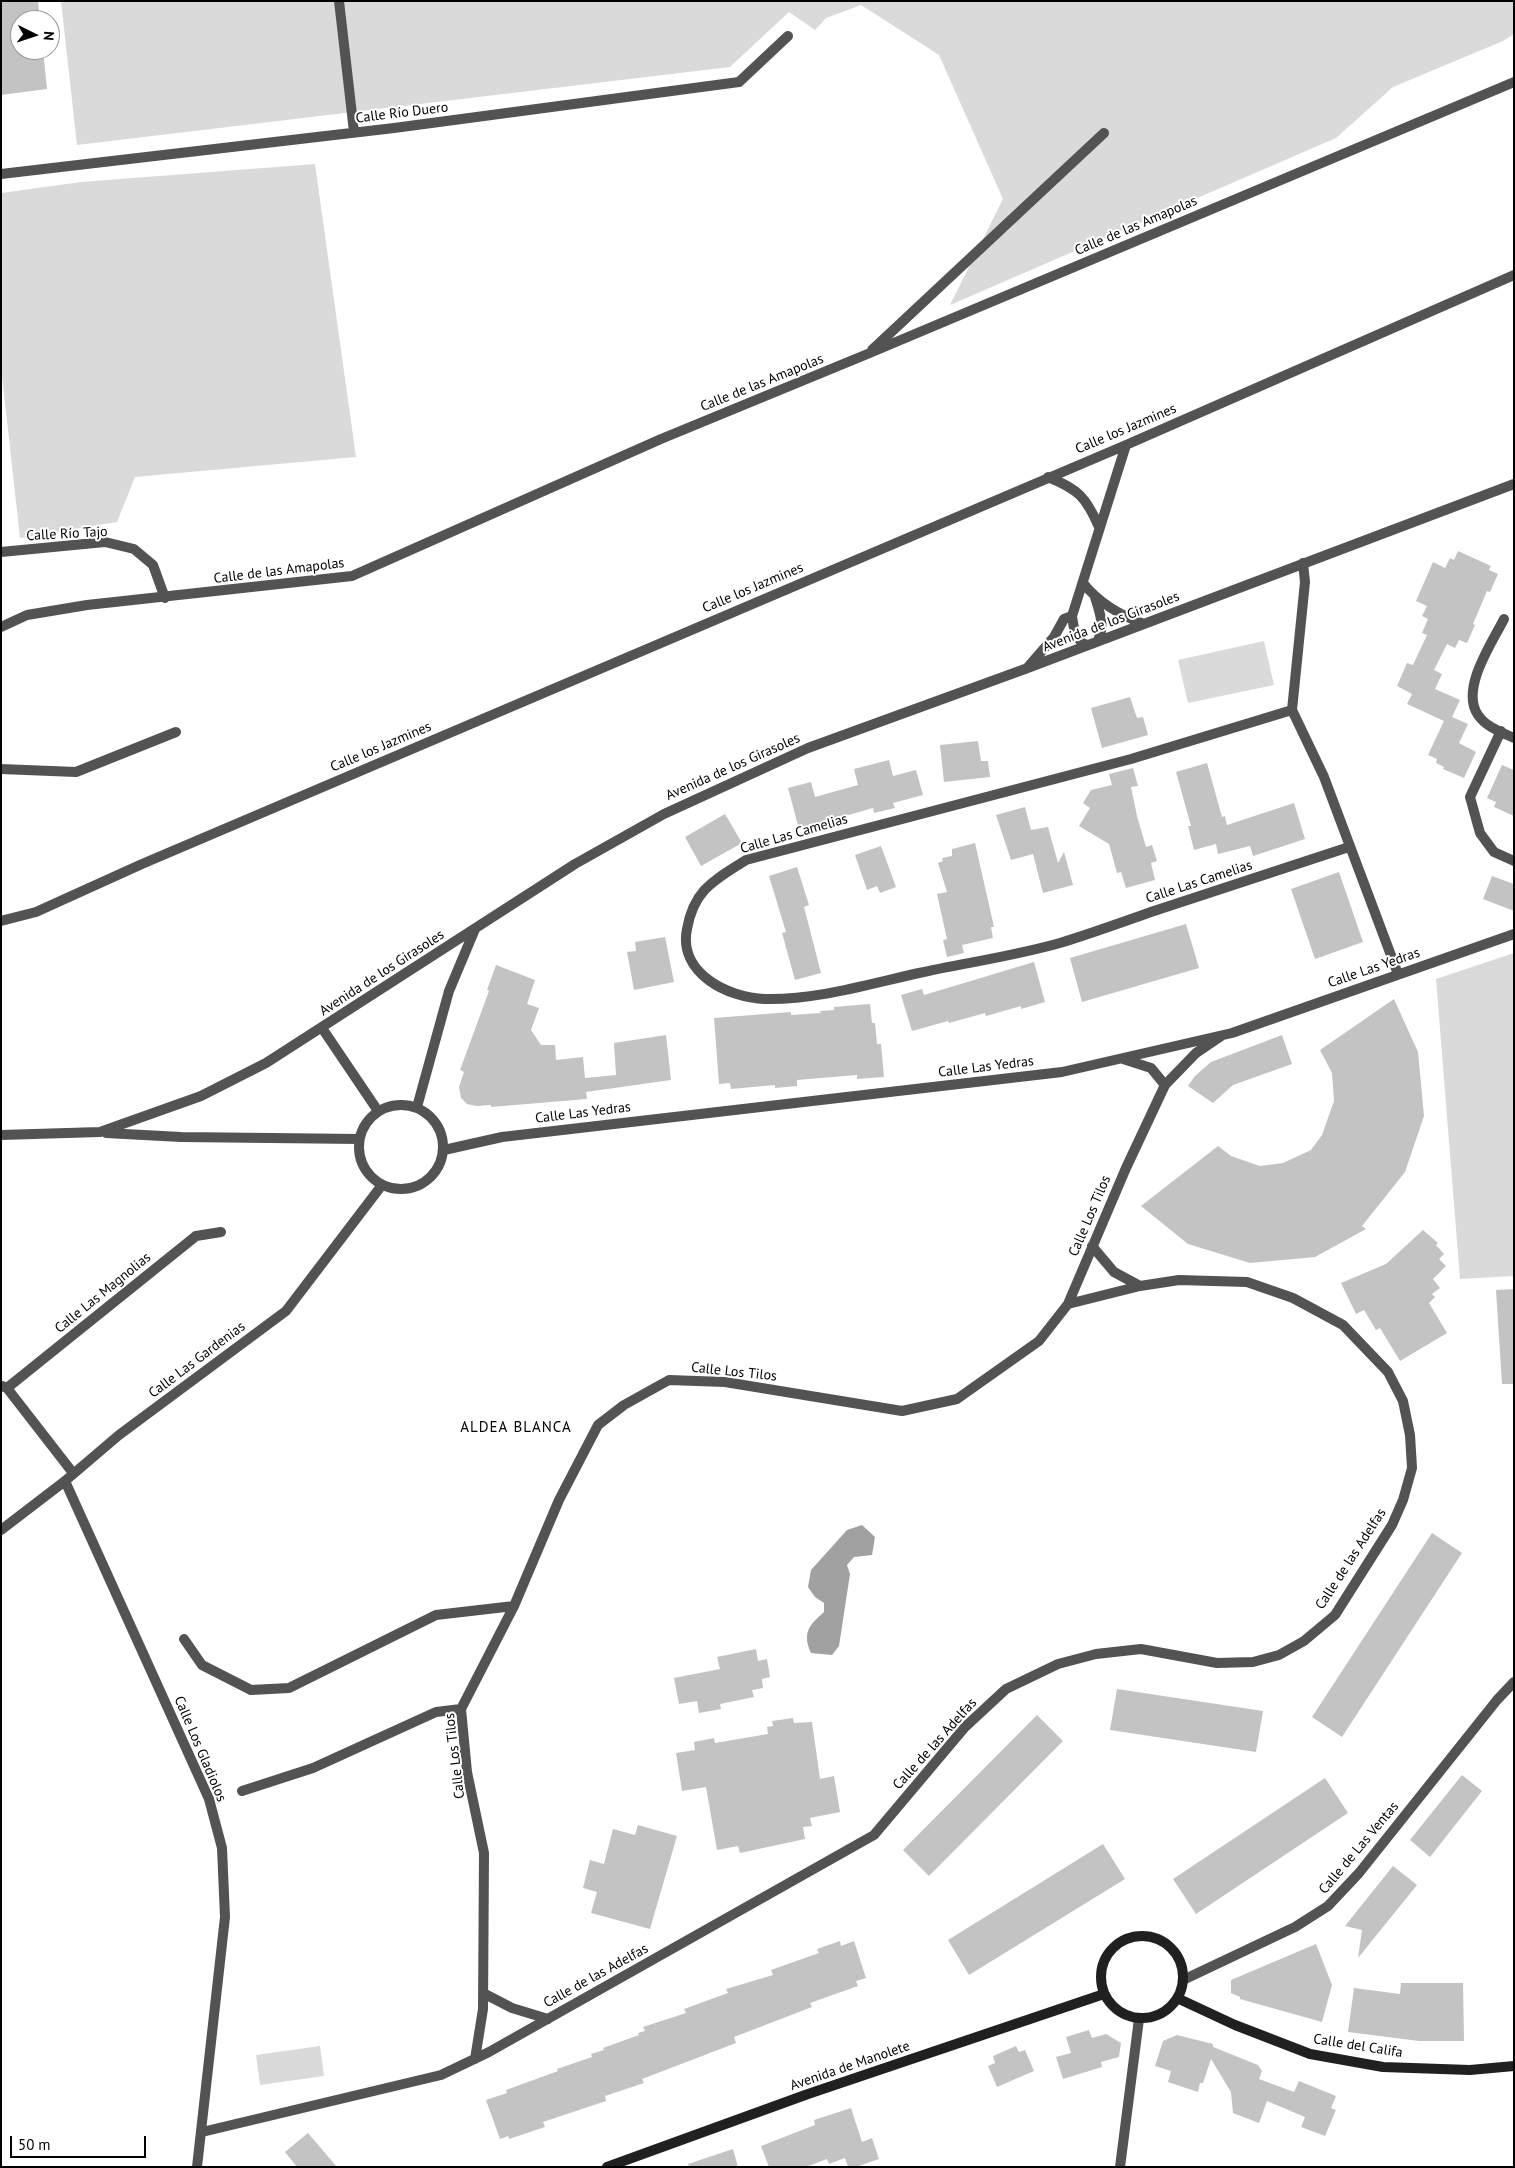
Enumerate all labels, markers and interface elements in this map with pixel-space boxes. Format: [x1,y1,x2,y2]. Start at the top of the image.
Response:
north arrow [10,10,60,60]
text: N [40,31,58,41]
street label: Calle Río Duero [355,99,449,127]
street label: Calle de las Amapolas [1072,193,1200,259]
street label: Calle de las Amapolas [698,351,826,415]
street label: Calle los Jazmines [1073,400,1179,458]
street label: Calle Río Tajo [26,523,108,545]
street label: Calle de las Amapolas [213,555,345,587]
street label: Calle los Jazmines [700,559,806,617]
street label: Avenida de los Girasoles [1040,588,1182,656]
street label: Calle los Jazmines [328,718,434,776]
street label: Avenida de los Girasoles [663,730,803,804]
street label: Calle Las Camelias [738,811,850,857]
street label: Calle Las Camelias [1144,857,1254,907]
street label: Avenida de los Girasoles [317,926,447,1020]
street label: Calle Las Yedras [1326,944,1422,992]
street label: Calle Las Yedras [937,1053,1035,1081]
street label: Calle Las Yedras [534,1099,632,1127]
street label: Calle Los Tilos [1065,1173,1115,1259]
street label: Calle Las Magnolias [52,1249,154,1337]
street label: Calle Las Gardenias [145,1318,249,1402]
street label: Calle Los Tilos [690,1359,778,1385]
district label: ALDEA BLANCA [459,1419,573,1437]
street label: Calle de las Adelfas [1312,1505,1390,1613]
street label: Calle Los Gladiolos [170,1694,230,1804]
street label: Calle de las Adelfas [890,1695,980,1793]
street label: Calle Los Tilos [441,1712,469,1800]
street label: Calle de Las Ventas [1316,1799,1402,1897]
street label: Calle de las Adelfas [541,1940,651,2012]
street label: Calle del Califa [1312,2031,1404,2061]
street label: Avenida de Manolete [788,2038,912,2094]
scale bar [12,2126,149,2158]
text: 50 m [18,2135,51,2154]

